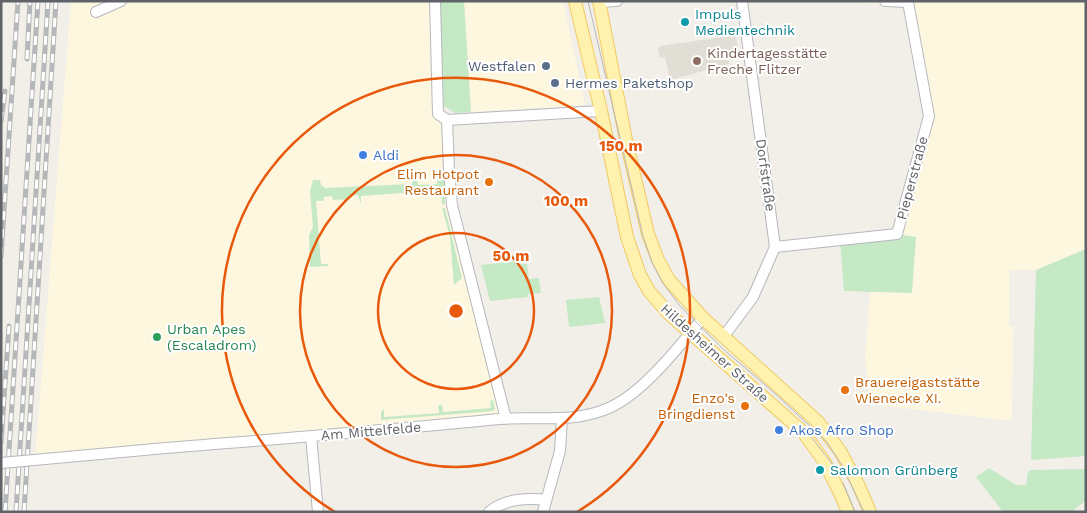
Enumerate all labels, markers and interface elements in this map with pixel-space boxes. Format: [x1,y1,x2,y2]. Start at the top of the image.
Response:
place label: Impuls Medientechnik [695,6,795,38]
marker: Impuls Medientechnik [679,16,691,28]
place label: Kindertagesstätte Freche Flitzer [707,45,827,77]
marker: Kindertagesstätte Freche Flitzer [691,55,703,67]
place label: Westfalen [468,58,536,74]
marker: Westfalen [540,60,552,72]
place label: Hermes Paketshop [565,75,694,91]
marker: Hermes Paketshop [549,77,561,89]
street label: Pieperstraße [893,134,931,222]
text: 150 m [599,137,643,155]
street label: Dorfstraße [753,138,779,212]
place label: Aldi [373,147,399,163]
marker: Aldi [357,149,369,161]
place label: Elim Hotpot Restaurant [397,166,479,198]
marker: Elim Hotpot Restaurant [483,176,495,188]
text: 100 m [544,192,588,210]
text: 50 m [493,247,529,265]
street label: Hildesheimer Straße [658,300,772,406]
centre of rings [447,302,465,320]
place label: Urban Apes (Escaladrom) [167,321,256,353]
marker: Urban Apes (Escaladrom) [151,331,163,343]
place label: Brauereigaststätte Wienecke XI. [855,374,980,406]
marker: Brauereigaststätte Wienecke XI. [839,384,851,396]
place label: Enzo's Bringdienst [658,390,735,422]
marker: Enzo's Bringdienst [739,400,751,412]
street label: Am Mittelfelde [320,419,422,443]
place label: Akos Afro Shop [789,422,894,438]
marker: Akos Afro Shop [773,424,785,436]
place label: Salomon Grünberg [830,462,958,478]
marker: Salomon Grünberg [814,464,826,476]

